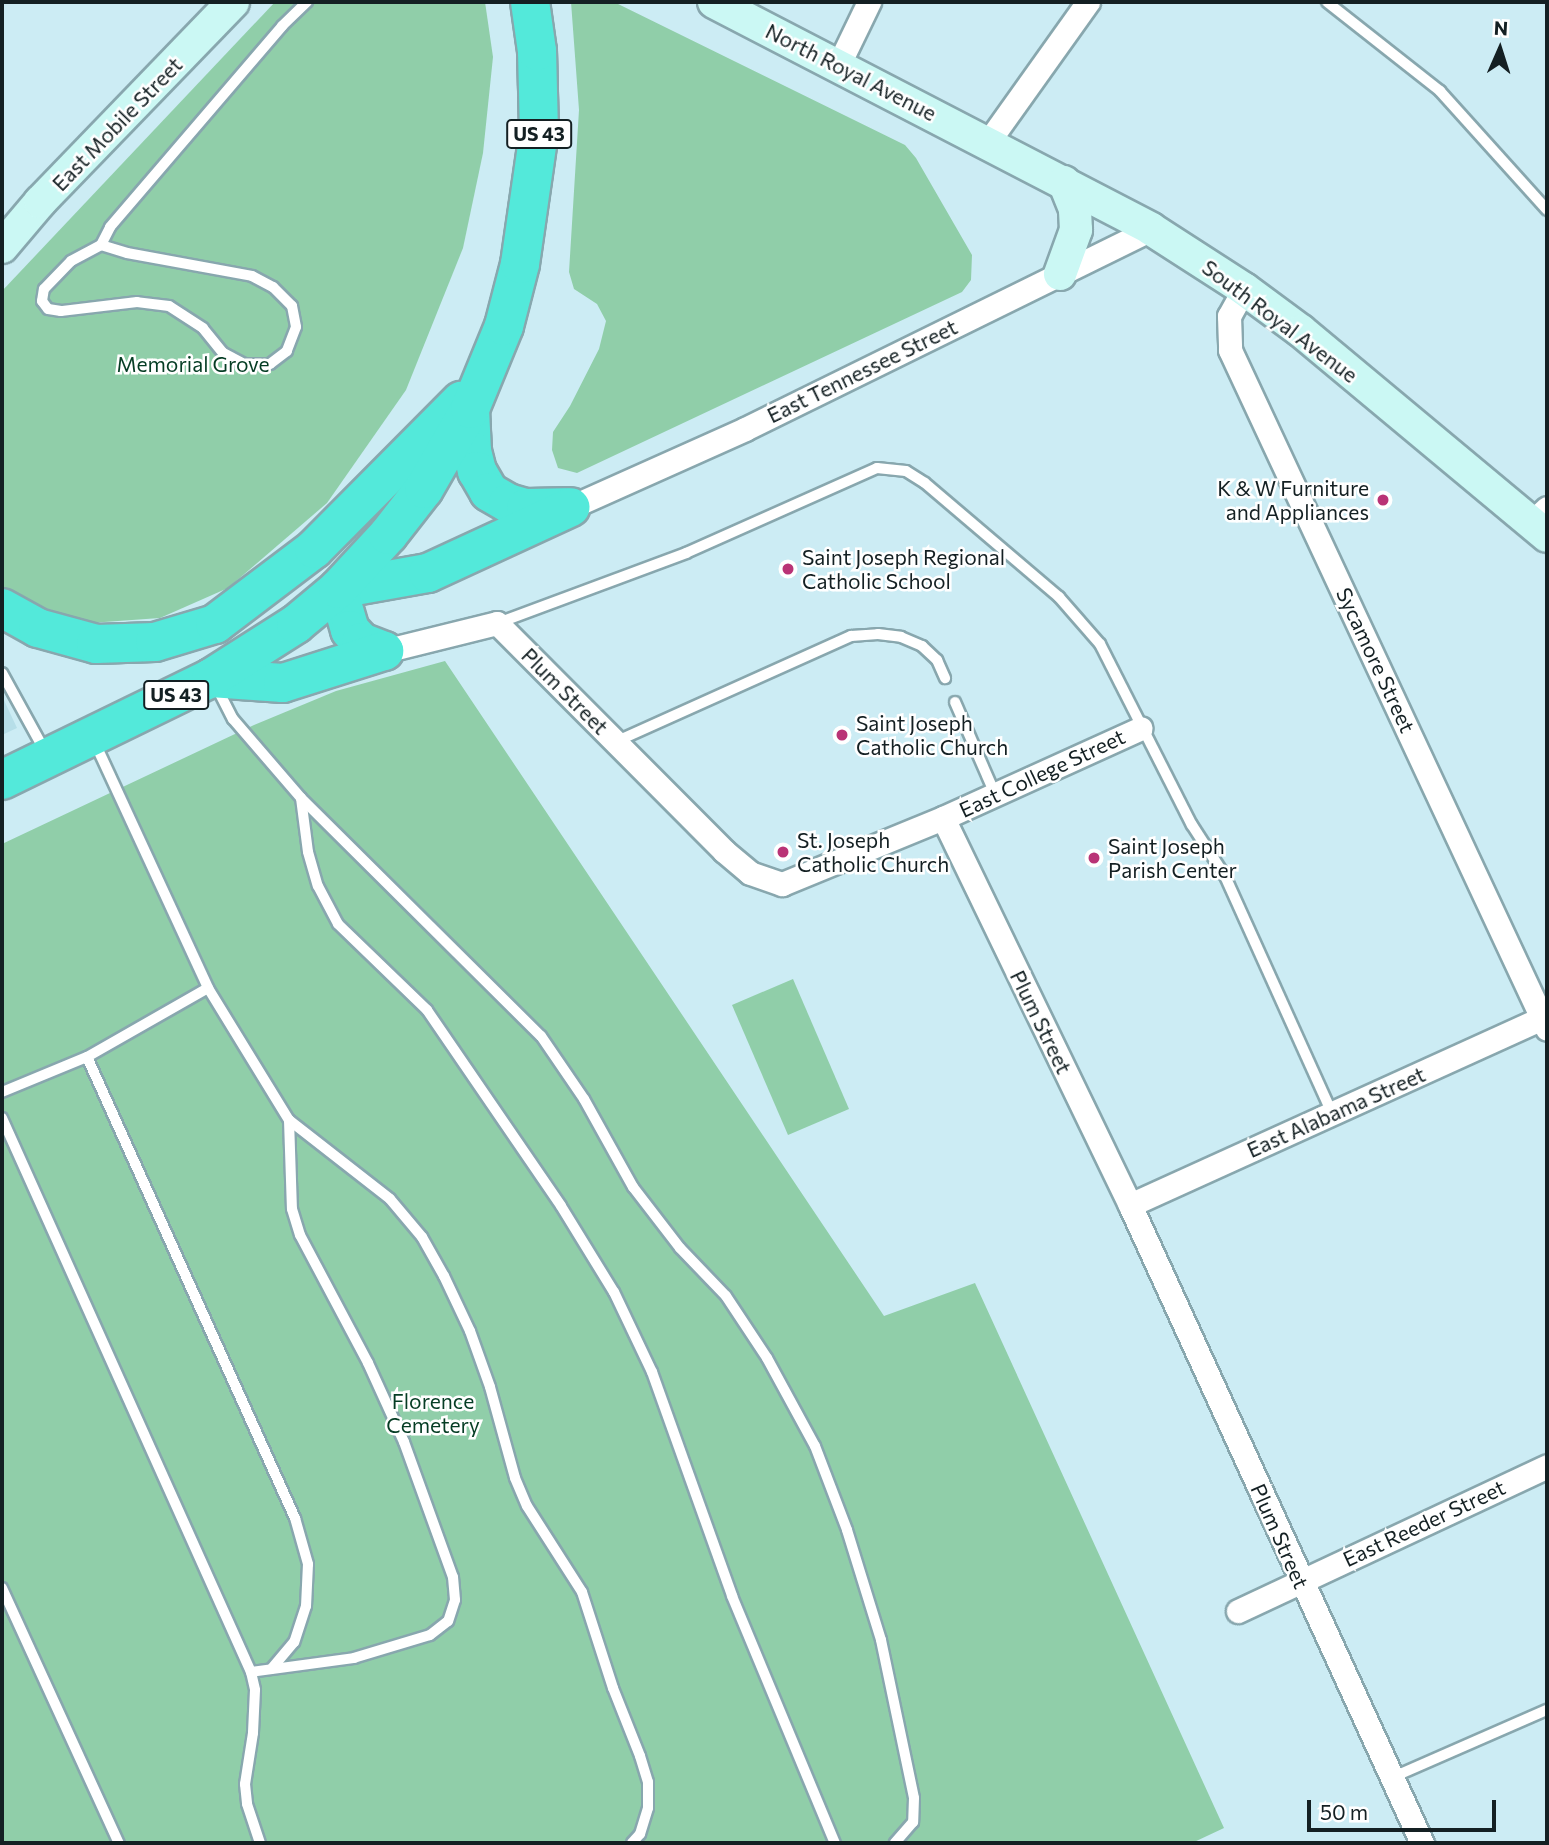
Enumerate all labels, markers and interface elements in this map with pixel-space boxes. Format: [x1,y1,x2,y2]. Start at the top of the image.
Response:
north arrow [1465,14,1535,84]
text: N [1493,16,1509,39]
street label: North Royal Avenue [762,18,940,126]
street label: East Mobile Street [47,52,187,196]
road number: US 43 [506,118,572,150]
street label: South Royal Avenue [1197,254,1363,388]
street label: East Tennessee Street [763,314,961,428]
park label: Memorial Grove [116,351,270,377]
place label: K & W Furniture and Appliances [1217,475,1369,525]
marker: K & W Furniture and Appliances [1375,492,1391,508]
place label: Saint Joseph Regional Catholic School [802,544,1005,594]
marker: Saint Joseph Regional Catholic School [780,561,796,577]
street label: Sycamore Street [1331,584,1421,736]
street label: Plum Street [517,643,613,739]
road number: US 43 [143,680,209,710]
place label: Saint Joseph Catholic Church [856,710,1008,760]
street label: East College Street [955,724,1129,822]
marker: Saint Joseph Catholic Church [834,727,850,743]
place label: St. Joseph Catholic Church [797,827,949,877]
place label: Saint Joseph Parish Center [1108,833,1237,883]
marker: St. Joseph Catholic Church [775,844,791,860]
marker: Saint Joseph Parish Center [1086,850,1102,866]
street label: Plum Street [1005,966,1077,1078]
street label: East Alabama Street [1243,1061,1429,1163]
park label: Florence Cemetery [386,1388,480,1438]
street label: East Reeder Street [1339,1474,1509,1572]
street label: Plum Street [1246,1480,1314,1592]
scale bar [1311,1786,1500,1830]
text: 50 m [1320,1799,1368,1824]

